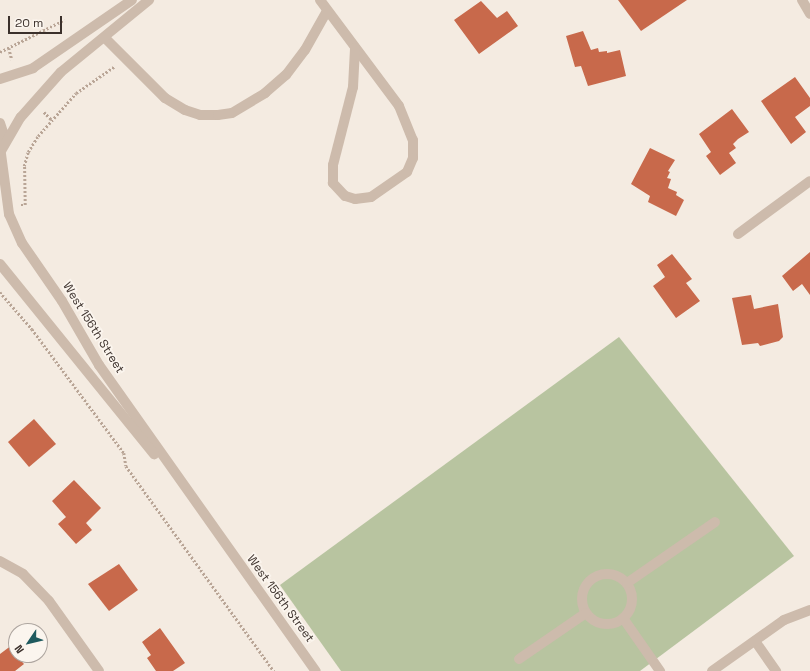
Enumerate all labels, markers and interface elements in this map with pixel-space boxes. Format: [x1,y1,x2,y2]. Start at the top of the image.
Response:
scale bar [10,8,64,34]
text: 20 m [15,15,43,31]
street label: West 156th Street [59,280,127,376]
street label: West 156th Street [243,553,317,645]
north arrow [8,623,48,663]
text: N [11,642,27,656]

